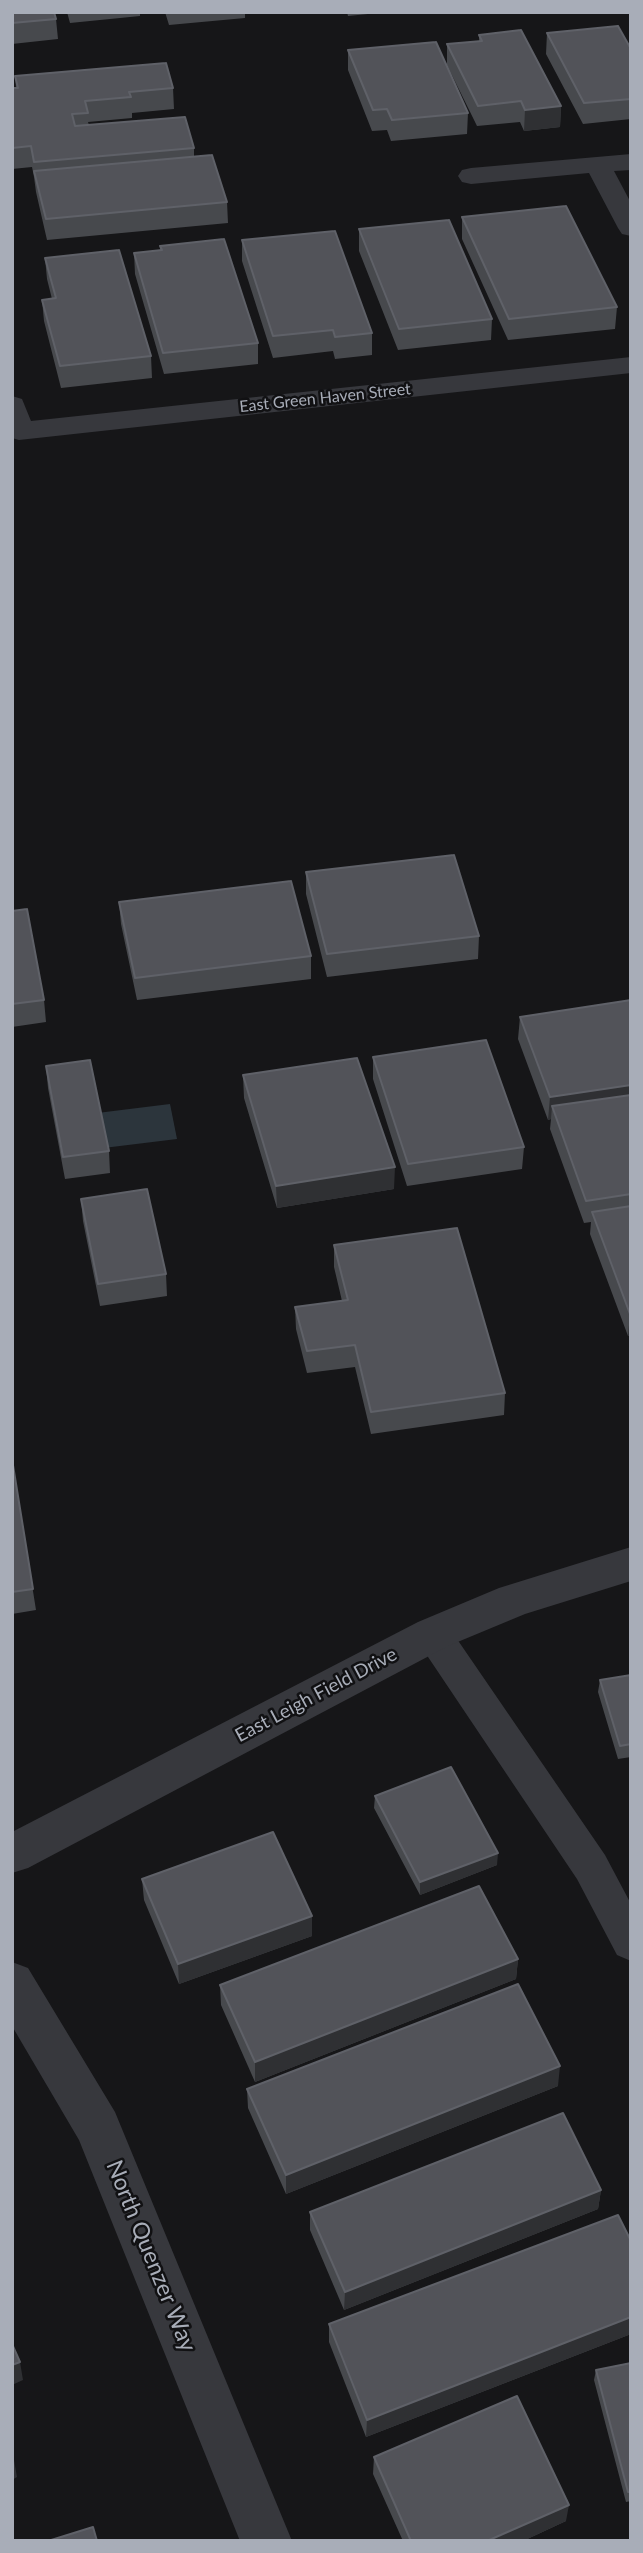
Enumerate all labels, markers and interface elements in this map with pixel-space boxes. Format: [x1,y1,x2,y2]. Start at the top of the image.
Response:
street label: East Green Haven Street [238,379,412,417]
street label: East Leigh Field Drive [231,1643,401,1747]
street label: North Quenzer Way [100,2156,202,2356]

